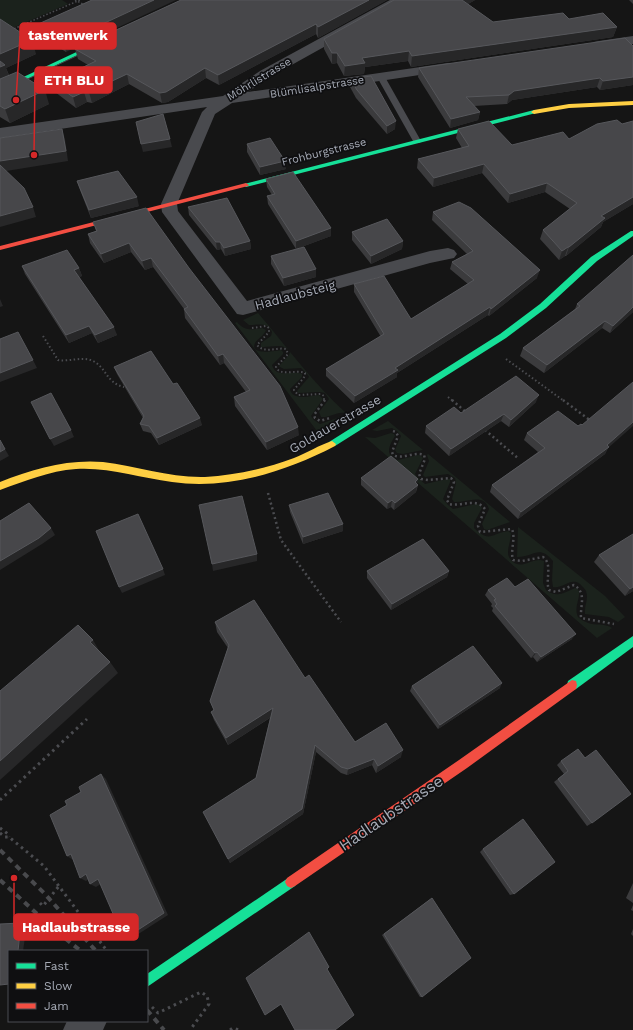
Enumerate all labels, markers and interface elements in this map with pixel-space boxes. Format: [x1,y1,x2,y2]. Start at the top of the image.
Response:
callout: tastenwerk [20,23,116,49]
text: tastenwerk [28,27,108,43]
street label: Möhrlistrasse [225,55,293,103]
callout: ETH BLU [35,67,112,93]
text: ETH BLU [44,72,104,88]
street label: Blümlisalpstrasse [269,73,365,101]
street label: Frohburgstrasse [280,135,368,169]
street label: Hadlaubsteig [253,277,337,313]
street label: Goldauerstrasse [287,392,383,456]
street label: Hadlaubstrasse [335,771,447,855]
callout: Hadlaubstrasse [14,914,138,940]
text: Hadlaubstrasse [22,919,130,935]
legend [8,950,148,1022]
text: Fast [44,959,69,973]
text: Slow [44,979,72,993]
text: Jam [44,999,69,1013]

